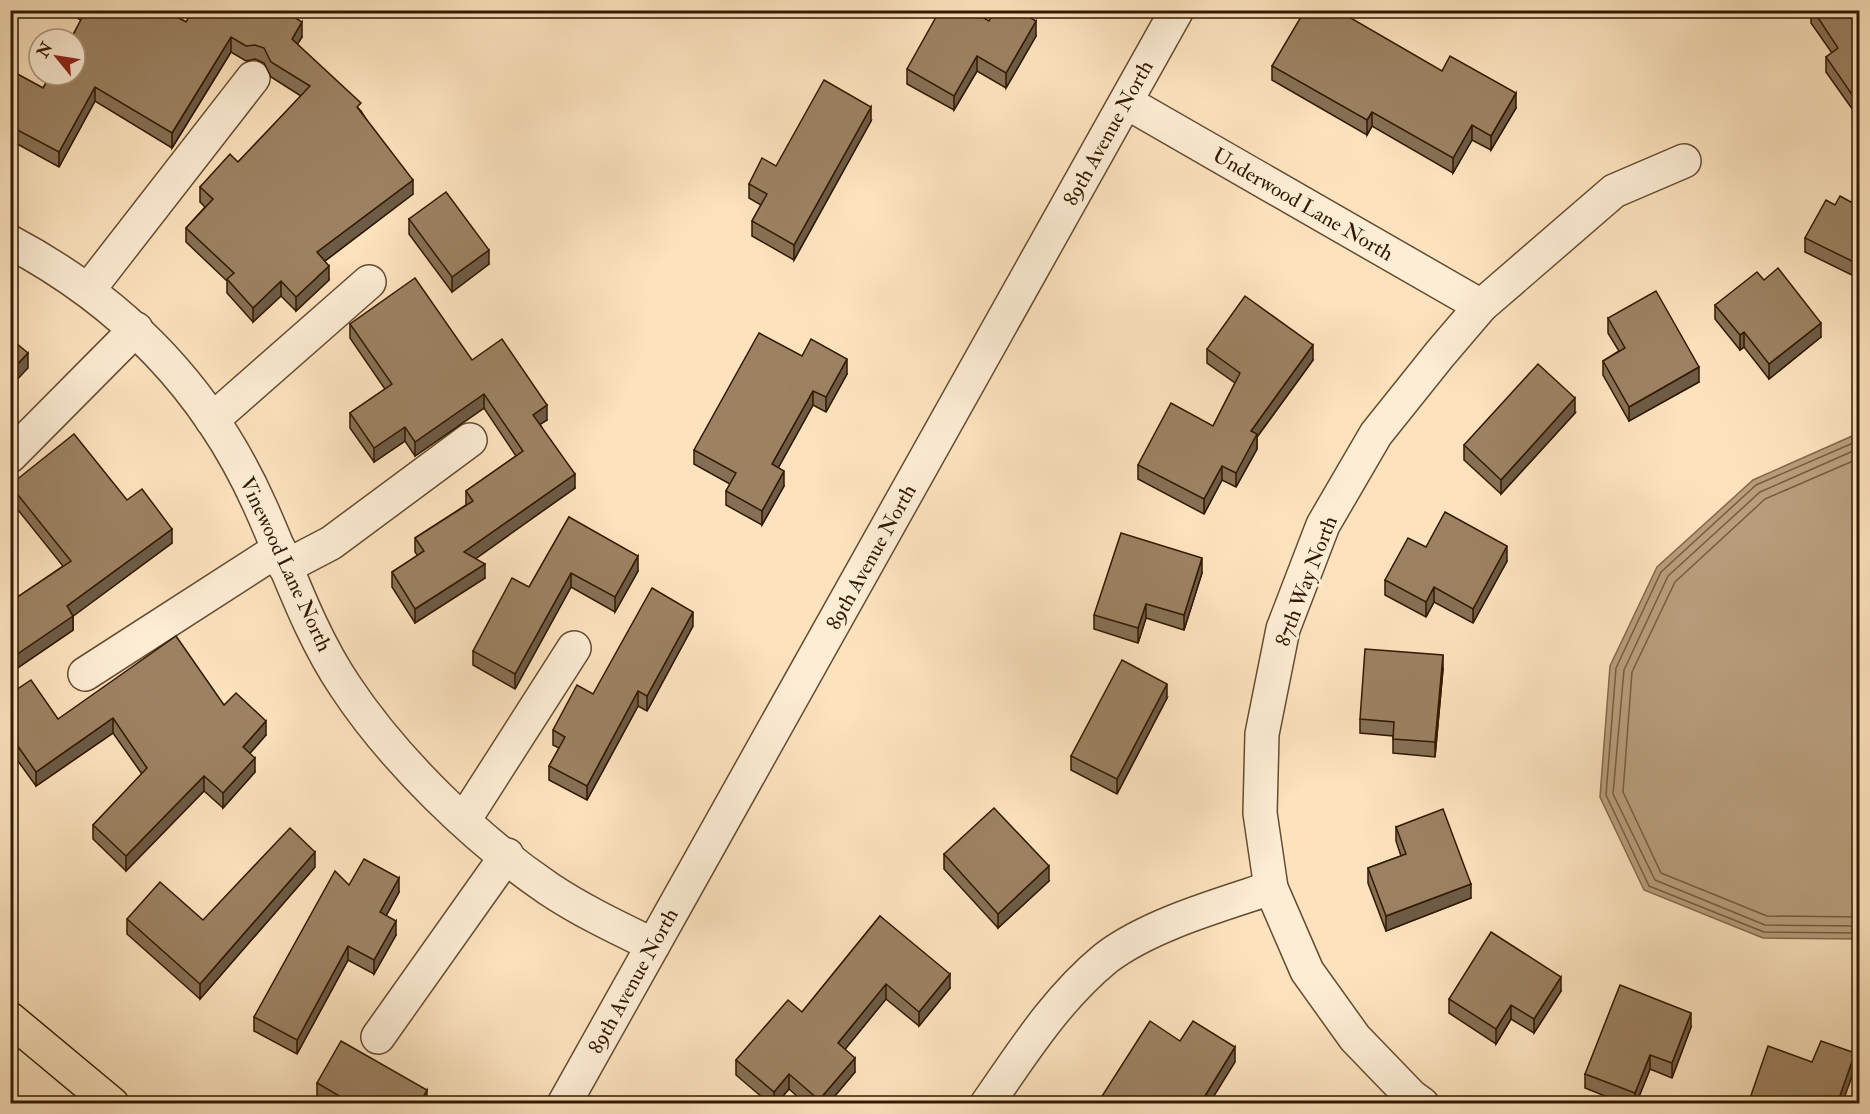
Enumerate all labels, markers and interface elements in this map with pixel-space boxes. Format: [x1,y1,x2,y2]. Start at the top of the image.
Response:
north arrow [27,27,87,87]
text: N [32,38,57,62]
street label: 89th Avenue North [1057,56,1160,211]
street label: Underwood Lane North [1207,142,1398,267]
street label: Vinewood Lane North [233,473,338,656]
street label: 89th Avenue North [820,480,923,635]
street label: 87th Way North [1269,512,1344,650]
street label: 89th Avenue North [582,904,685,1059]

